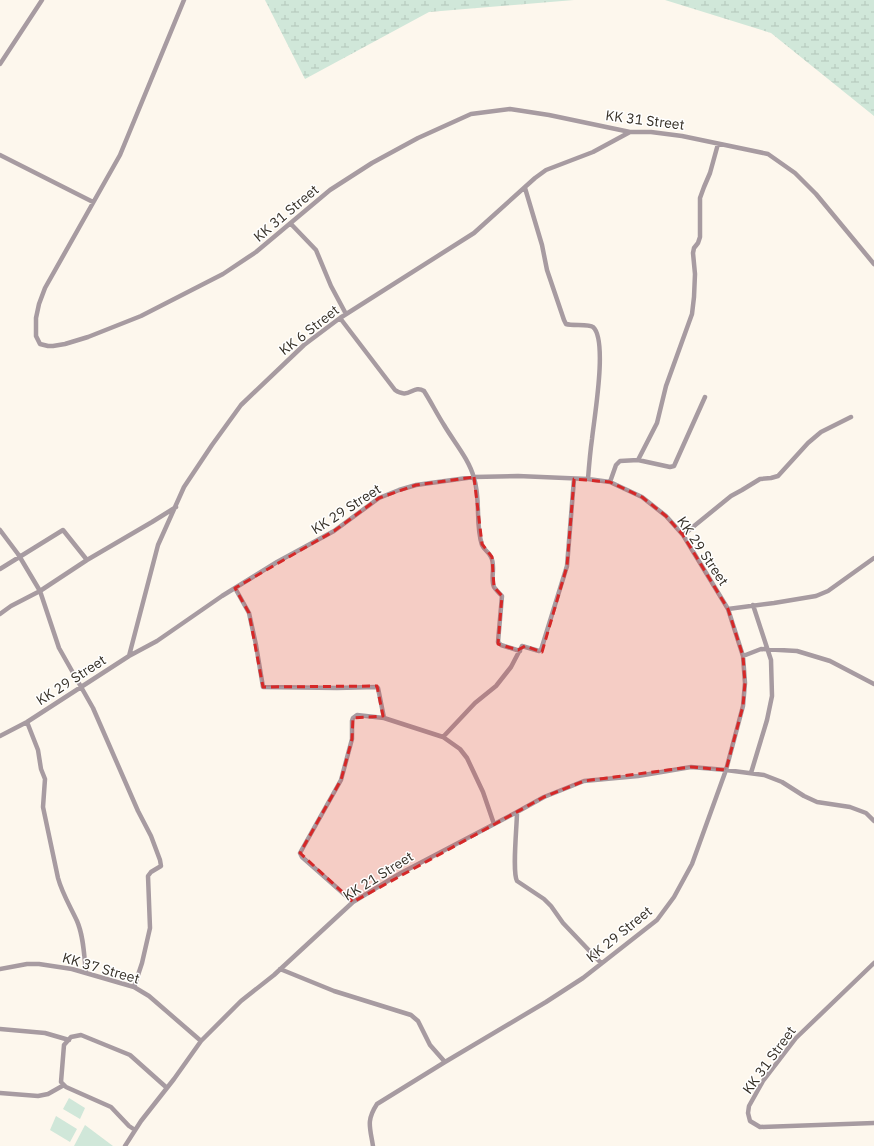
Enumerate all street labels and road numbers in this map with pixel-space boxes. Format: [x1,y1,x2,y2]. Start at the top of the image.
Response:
street label: KK 31 Street [604,106,686,134]
street label: KK 31 Street [250,180,322,245]
street label: KK 6 Street [275,301,343,359]
street label: KK 29 Street [308,480,384,538]
street label: KK 29 Street [673,513,733,589]
street label: KK 29 Street [33,651,109,709]
street label: KK 21 Street [339,847,417,905]
street label: KK 29 Street [582,902,656,966]
street label: KK 37 Street [60,948,142,988]
street label: KK 31 Street [738,1022,800,1097]

